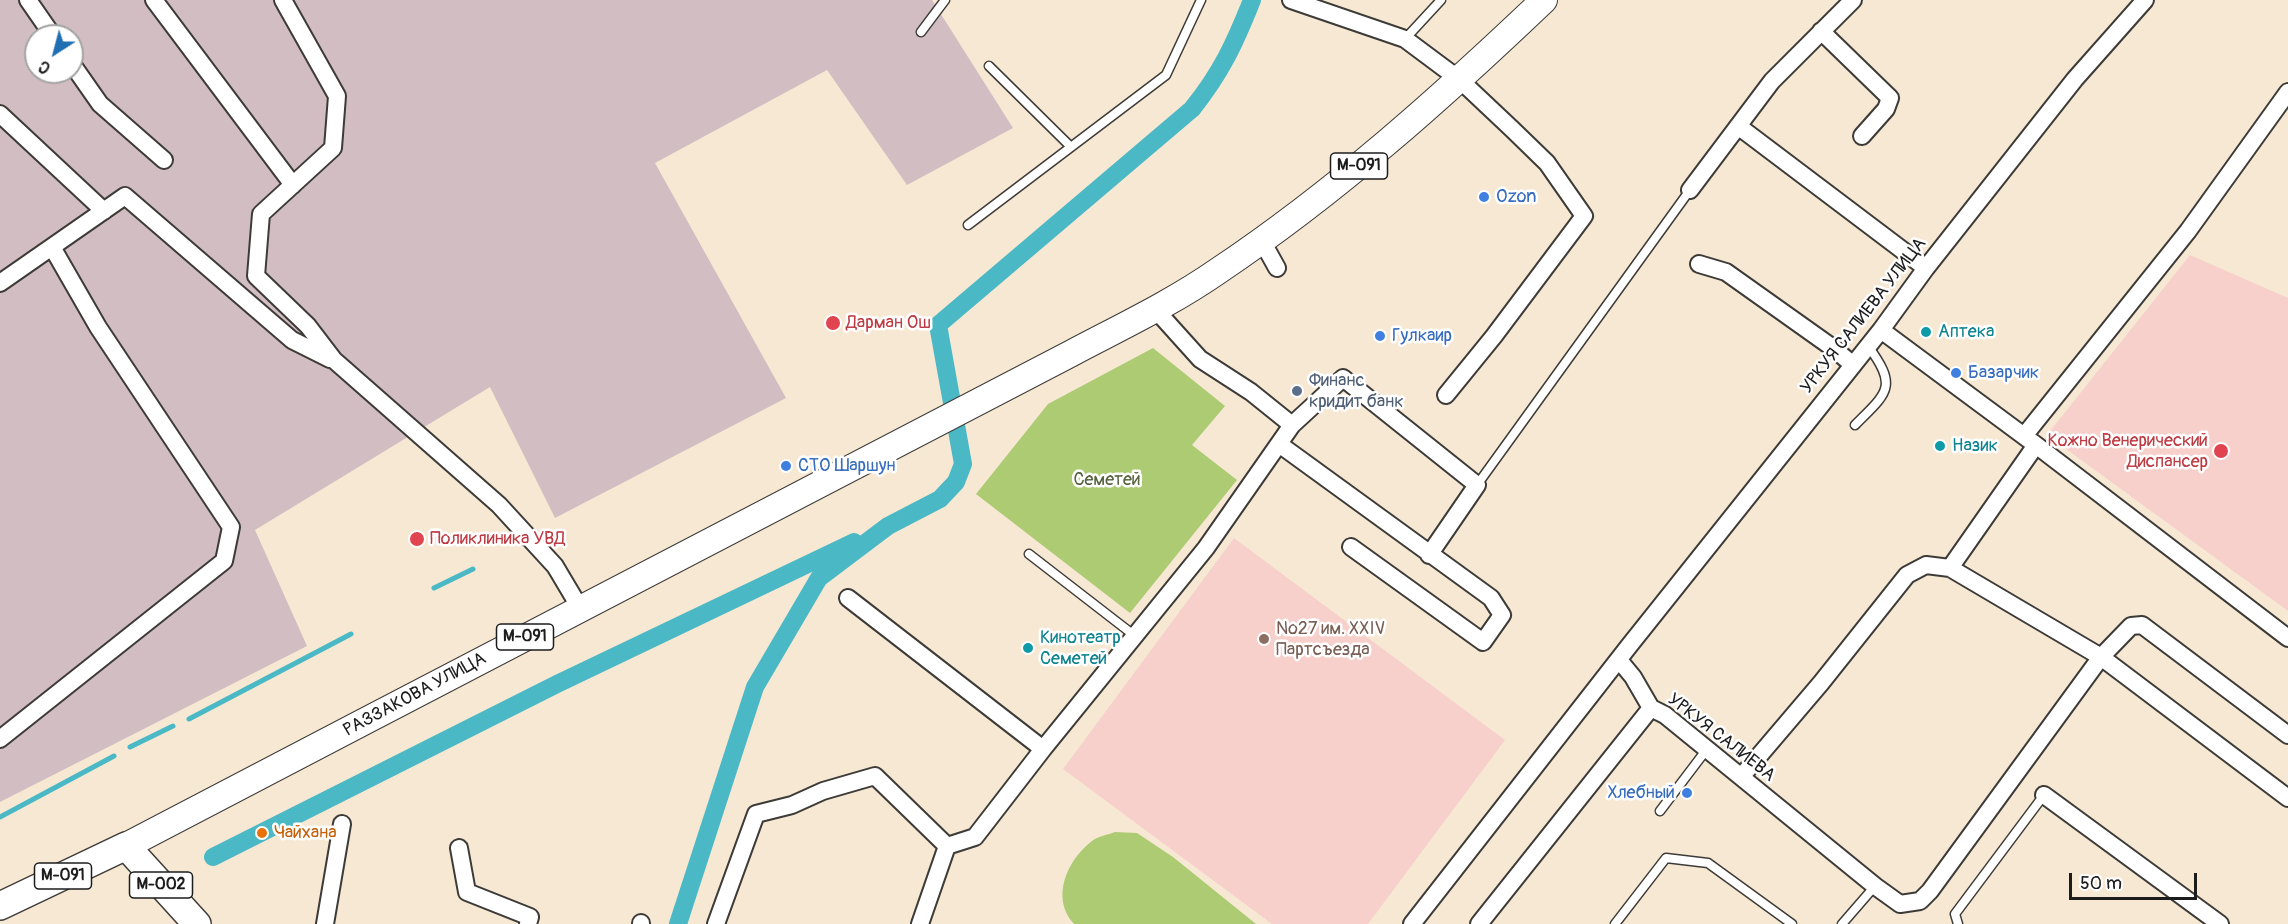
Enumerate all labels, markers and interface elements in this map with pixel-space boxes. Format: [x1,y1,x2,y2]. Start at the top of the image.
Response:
north arrow [24,24,84,84]
text: С [35,56,54,78]
road number: М-091 [1330,153,1388,179]
place label: Ozon [1496,186,1536,208]
marker: Ozon [1477,190,1491,204]
street label: УРКУЯ САЛИЕВА УЛИЦА [1797,234,1931,398]
place label: Дарман Ош [846,312,931,334]
marker: Дарман Ош [824,314,842,332]
place label: Аптека [1938,321,1994,343]
place label: Гулкаир [1392,325,1452,347]
marker: Аптека [1919,325,1933,339]
marker: Гулкаир [1373,329,1387,343]
place label: Базарчик [1968,362,2039,384]
marker: Базарчик [1949,366,1963,380]
place label: Финанс кридит банк [1309,370,1403,412]
marker: Финанс кридит банк [1290,384,1304,398]
place label: Кожно Венерический Диспансер [2047,430,2208,472]
place label: Назик [1952,435,1998,457]
marker: Назик [1933,439,1947,453]
marker: Кожно Венерический Диспансер [2212,442,2230,460]
place label: СТО Шаршун [798,455,895,477]
marker: СТО Шаршун [779,459,793,473]
park label: Семетей [1073,469,1141,491]
place label: Поликлиника УВД [430,528,565,550]
marker: Поликлиника УВД [408,530,426,548]
place label: №27 им. XXIV Партсъезда [1276,618,1385,660]
road number: М-091 [496,624,554,650]
place label: Кинотеатр Семетей [1040,627,1121,670]
marker: №27 им. XXIV Партсъезда [1257,632,1271,646]
marker: Кинотеатр Семетей [1021,641,1035,655]
street label: РАЗЗАКОВА УЛИЦА [340,648,490,742]
street label: УРКУЯ САЛИЕВА [1663,689,1779,787]
place label: Хлебный [1607,782,1675,804]
marker: Хлебный [1680,786,1694,800]
place label: Чайхана [274,822,337,844]
marker: Чайхана [255,826,269,840]
scale bar [2072,861,2200,899]
road number: М-091 [34,863,92,889]
road number: M-002 [130,872,192,898]
text: 50 m [2080,872,2122,895]

